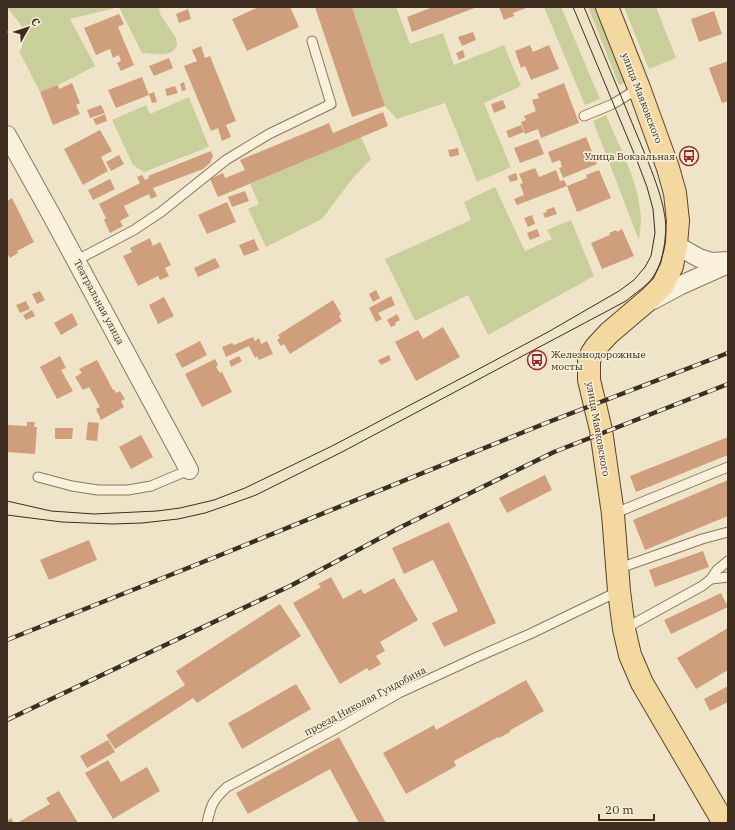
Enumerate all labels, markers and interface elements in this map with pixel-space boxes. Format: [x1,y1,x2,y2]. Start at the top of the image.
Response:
north arrow [8,8,48,48]
text: С [28,14,44,29]
street label: улица Маяковского [619,51,665,145]
bus stop icon: Улица Вокзальная [678,145,700,167]
place label: Улица Вокзальная [584,150,675,163]
street label: Театральная улица [71,257,127,348]
place label: Железнодорожные мосты [551,348,646,373]
bus stop icon: Железнодорожные мосты [526,349,548,371]
street label: улица Маяковского [583,381,613,478]
street label: проезд Николая Гундобина [302,663,429,739]
scale bar [599,796,654,822]
text: 20 m [605,802,634,817]

